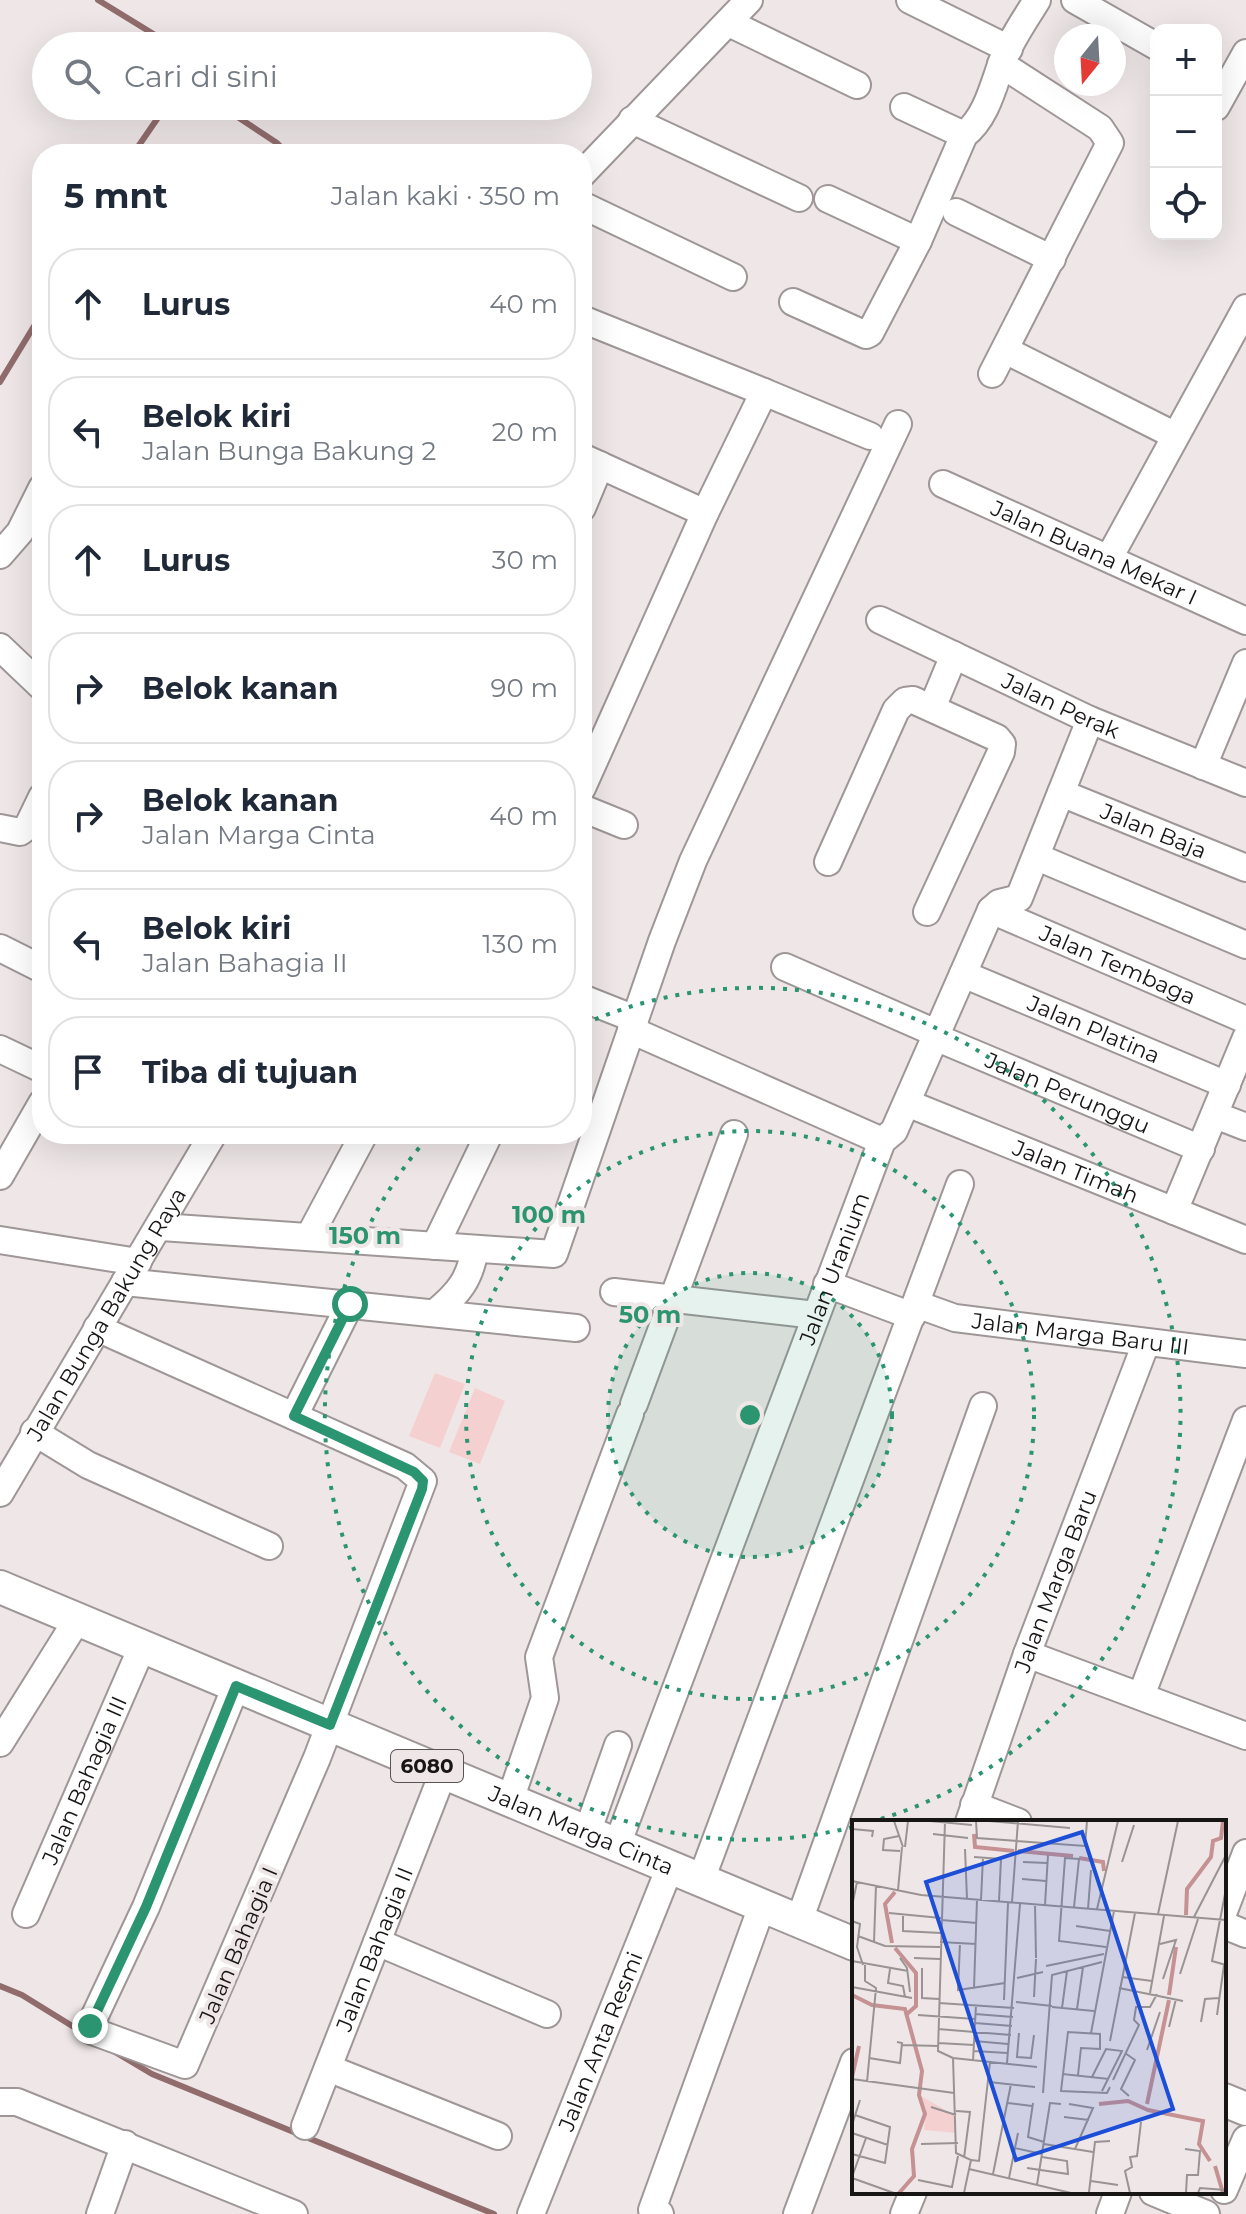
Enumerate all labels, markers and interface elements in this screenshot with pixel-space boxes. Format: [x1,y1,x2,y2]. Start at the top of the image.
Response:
north arrow [1054,24,1126,96]
map controls [1150,24,1222,240]
button: + [1150,24,1222,96]
search box [32,32,592,120]
icon: search [60,54,104,98]
text: Cari di sini [124,58,278,95]
button: − [1150,96,1222,168]
button: locate [1150,168,1222,240]
text: 5 mnt [64,175,168,217]
text: Jalan kaki · 350 m [331,180,560,212]
icon: ahead [66,282,110,326]
text: Lurus [142,286,230,323]
text: 40 m [489,288,558,320]
text: Belok kiri [142,398,291,435]
icon: left [66,410,110,454]
text: 20 m [492,416,558,448]
text: Jalan Bunga Bakung 2 [142,435,436,467]
street label: Jalan Buana Mekar I [986,494,1201,611]
icon: ahead [66,538,110,582]
text: Lurus [142,542,230,579]
text: 30 m [492,544,558,576]
icon: right [66,666,110,710]
street label: Jalan Perak [997,667,1124,745]
text: Belok kanan [142,670,339,707]
text: 90 m [491,672,558,704]
text: Belok kanan [142,782,339,819]
icon: right [66,794,110,838]
street label: Jalan Baja [1096,797,1211,865]
text: 40 m [489,800,558,832]
text: Jalan Marga Cinta [142,819,376,851]
text: Belok kiri [142,910,291,947]
street label: Jalan Tembaga [1034,919,1200,1011]
icon: left [66,922,110,966]
text: 130 m [482,928,558,960]
text: Jalan Bahagia II [142,947,348,979]
street label: Jalan Platina [1023,989,1164,1069]
street label: Jalan Perunggu [980,1046,1154,1140]
icon: arrive [66,1050,110,1094]
text: Tiba di tujuan [142,1054,358,1091]
street label: Jalan Timah [1008,1134,1142,1209]
street label: Jalan Bunga Bakung Raya [21,1183,192,1447]
street label: Jalan Uranium [793,1189,875,1350]
text: 100 m [512,1200,586,1229]
text: 150 m [329,1221,401,1250]
route start [332,1286,368,1322]
text: 50 m [619,1300,681,1329]
street label: Jalan Marga Baru III [969,1307,1191,1361]
centre of rings [736,1401,764,1429]
street label: Jalan Marga Baru [1008,1486,1103,1677]
street label: Jalan Bahagia III [36,1692,133,1869]
road number: 6080 [391,1750,463,1782]
street label: Jalan Marga Cinta [484,1779,678,1881]
inset map [852,1820,1226,2194]
street label: Jalan Bahagia I [193,1863,284,2028]
street label: Jalan Bahagia II [330,1863,419,2036]
street label: Jalan Anta Resmi [552,1948,649,2136]
route end [72,2008,108,2044]

